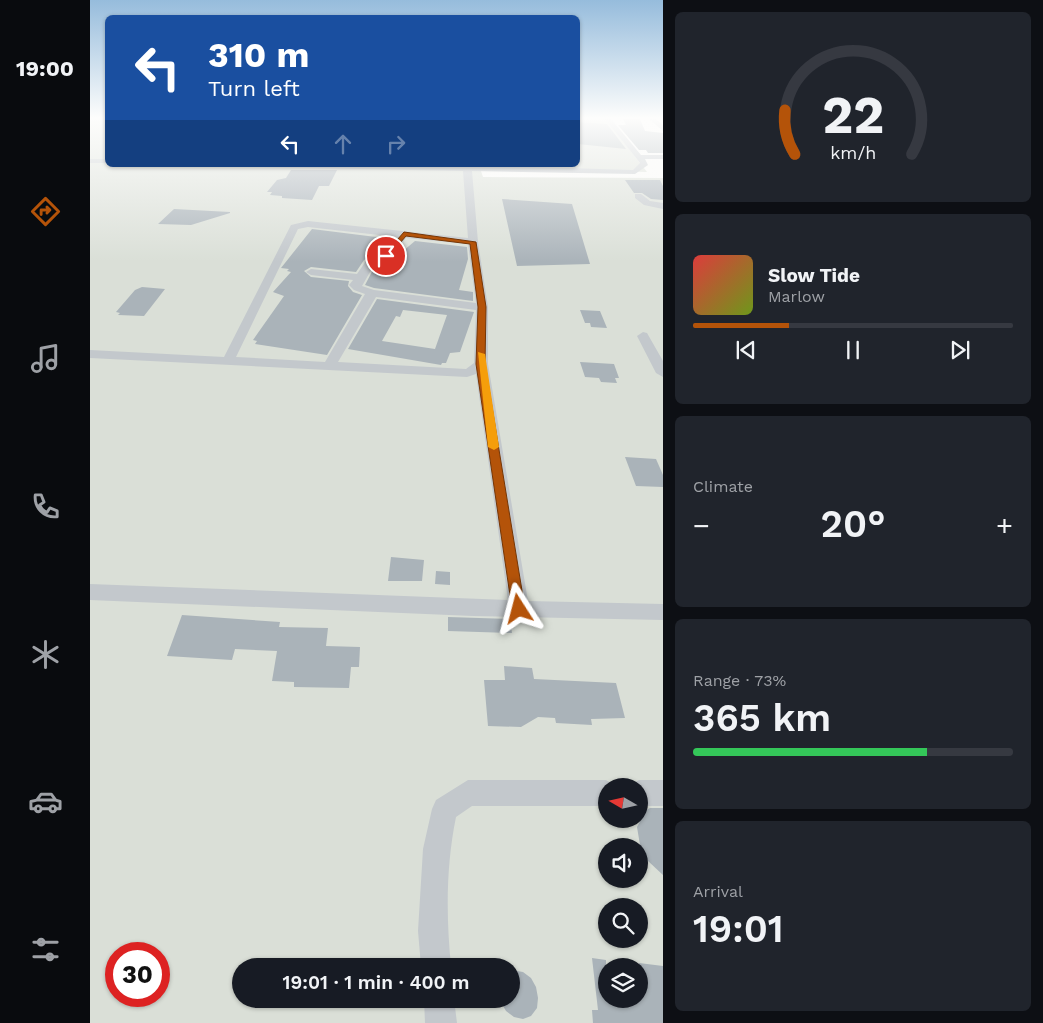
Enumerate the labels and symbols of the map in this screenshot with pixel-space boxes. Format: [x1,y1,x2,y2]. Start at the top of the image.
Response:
pin [365,235,407,277]
position arrow [492,582,544,634]
north arrow [598,778,648,828]
speed limit sign: 30 [105,942,170,1007]

